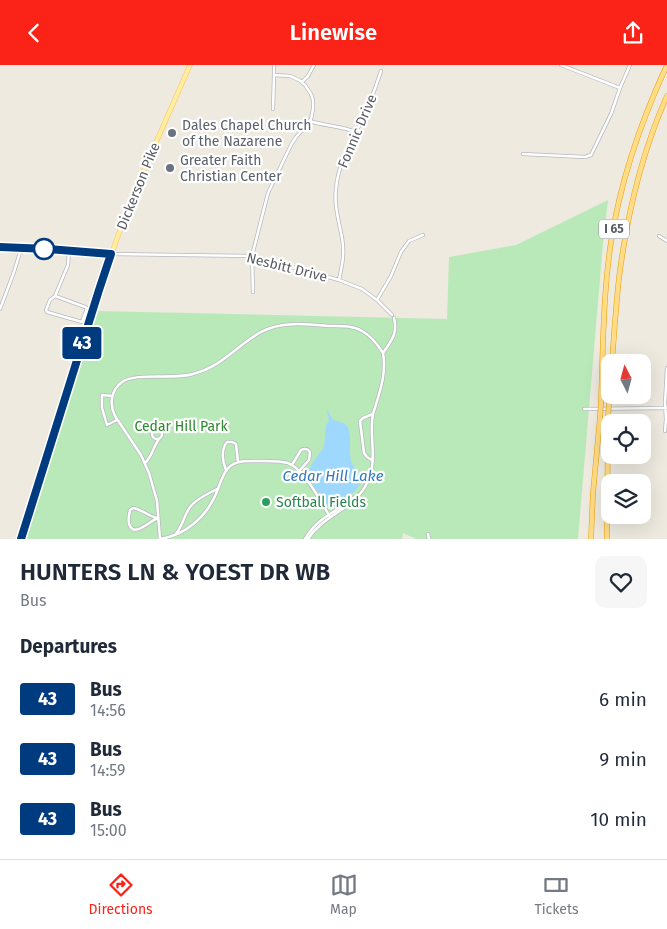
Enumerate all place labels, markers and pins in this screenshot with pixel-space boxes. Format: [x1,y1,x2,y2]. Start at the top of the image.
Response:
place label: Dales Chapel Church of the Nazarene [182,117,311,150]
marker: Dales Chapel Church of the Nazarene [166,127,178,139]
place label: Greater Faith Christian Center [180,152,282,185]
marker: Greater Faith Christian Center [164,162,176,174]
unlabelled marker [33,238,55,260]
place label: Softball Fields [276,494,366,511]
marker: Softball Fields [260,496,272,508]

